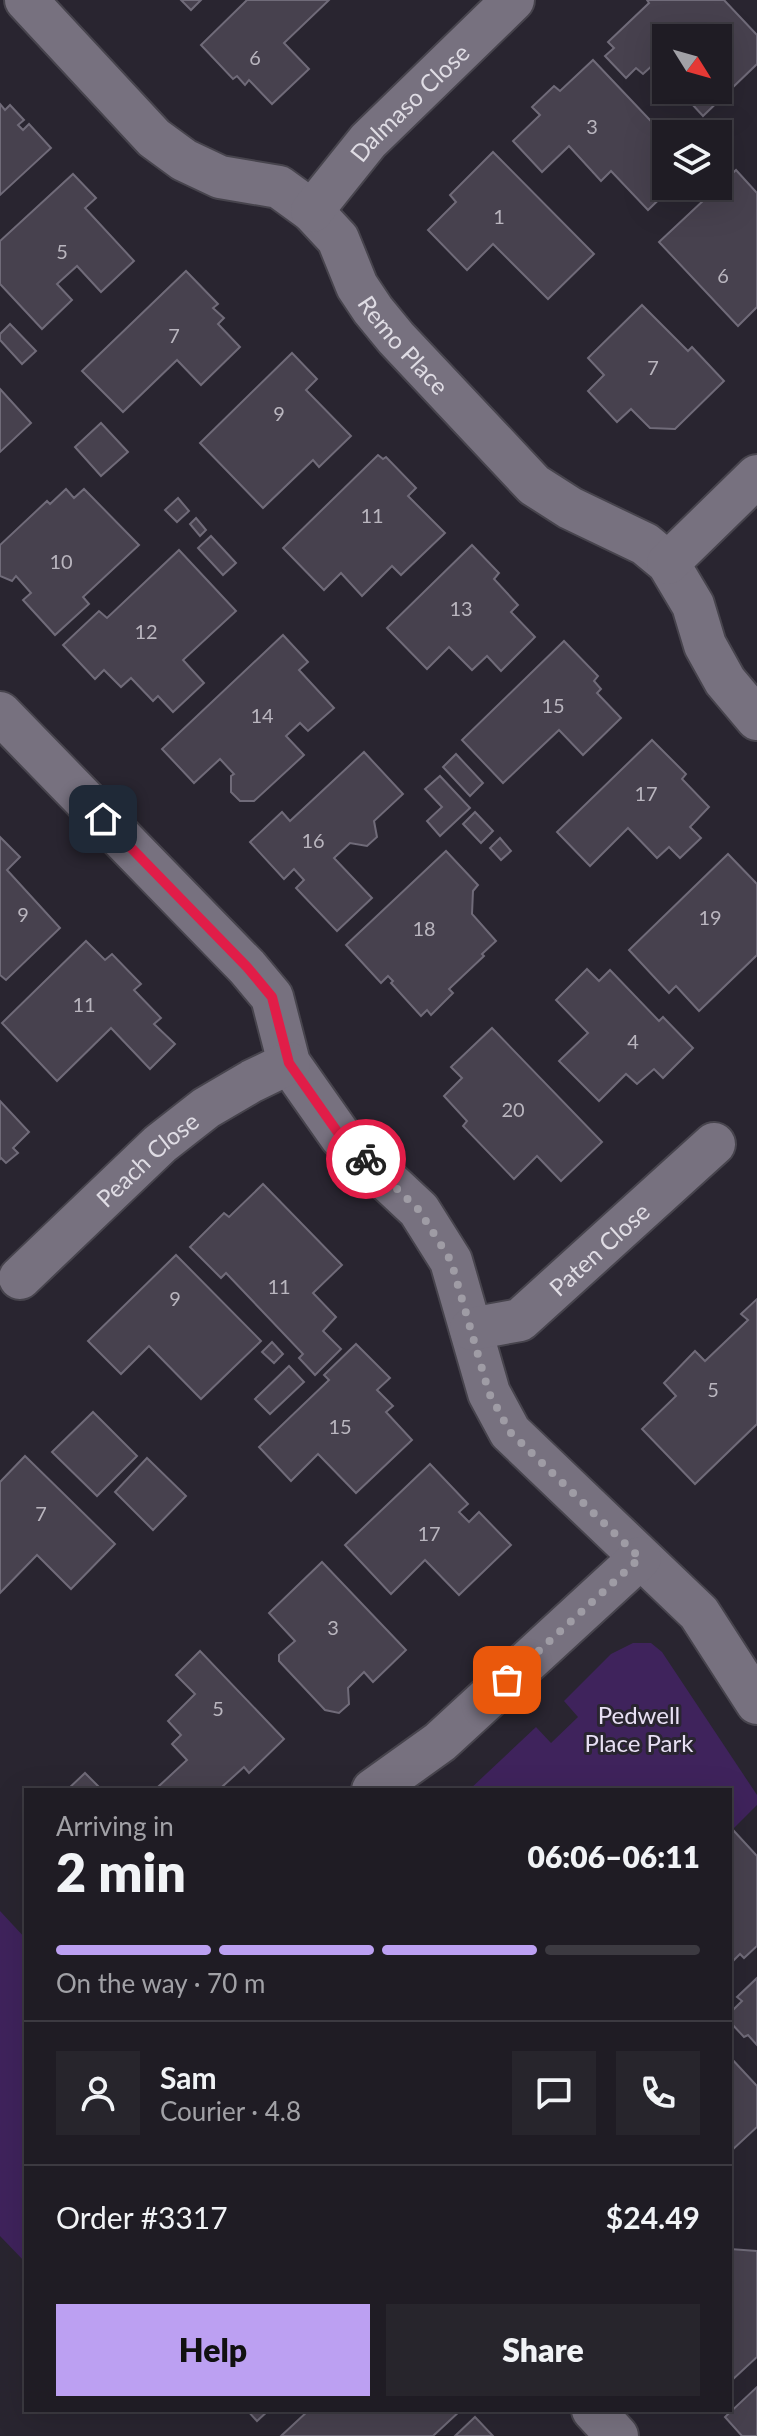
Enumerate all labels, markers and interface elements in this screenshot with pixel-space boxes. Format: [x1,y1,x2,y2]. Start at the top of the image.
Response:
north arrow [652,24,732,104]
map controls [652,24,732,200]
street label: Dalmaso Close [343,37,474,167]
house number: 6 [249,45,261,69]
house number: 3 [586,114,598,138]
button: layers [652,120,732,200]
house number: 1 [493,204,505,228]
house number: 5 [56,239,68,263]
house number: 6 [717,263,729,287]
street label: Remo Place [353,290,455,400]
house number: 7 [168,323,180,347]
house number: 7 [647,355,659,379]
house number: 9 [273,401,285,425]
house number: 11 [360,503,384,527]
house number: 10 [49,549,73,573]
house number: 13 [449,596,473,620]
house number: 12 [134,619,158,643]
house number: 15 [541,693,565,717]
house number: 14 [250,703,274,727]
house number: 17 [634,781,658,805]
pin [69,785,137,853]
icon: home [81,797,125,841]
house number: 16 [301,828,325,852]
house number: 9 [17,902,29,926]
house number: 19 [698,905,722,929]
house number: 18 [412,916,436,940]
house number: 11 [72,992,96,1016]
house number: 4 [627,1029,639,1053]
house number: 20 [501,1097,525,1121]
street label: Peach Close [89,1105,204,1212]
courier [326,1119,406,1199]
icon: bike [344,1137,388,1181]
street label: Paten Close [543,1196,655,1301]
house number: 11 [267,1274,291,1298]
house number: 9 [169,1286,181,1310]
house number: 5 [707,1377,719,1401]
house number: 15 [328,1414,352,1438]
house number: 7 [35,1501,47,1525]
house number: 17 [417,1521,441,1545]
house number: 3 [327,1615,339,1639]
pin [473,1646,541,1714]
icon: bag [485,1658,529,1702]
house number: 5 [212,1696,224,1720]
park label: Pedwell Place Park [585,1700,694,1757]
text: Arriving in [56,1810,174,1842]
text: 06:06–06:11 [527,1838,700,1874]
text: 2 min [56,1841,186,1903]
text: On the way · 70 m [56,1967,265,1999]
button: person [56,2051,140,2135]
button: chat [512,2051,596,2135]
button: phone [616,2051,700,2135]
text: Sam [160,2059,217,2095]
text: Courier · 4.8 [160,2095,301,2127]
text: Order #3317 [56,2199,228,2235]
text: $24.49 [606,2199,700,2235]
button: Help [56,2304,370,2396]
button: Share [386,2304,700,2396]

